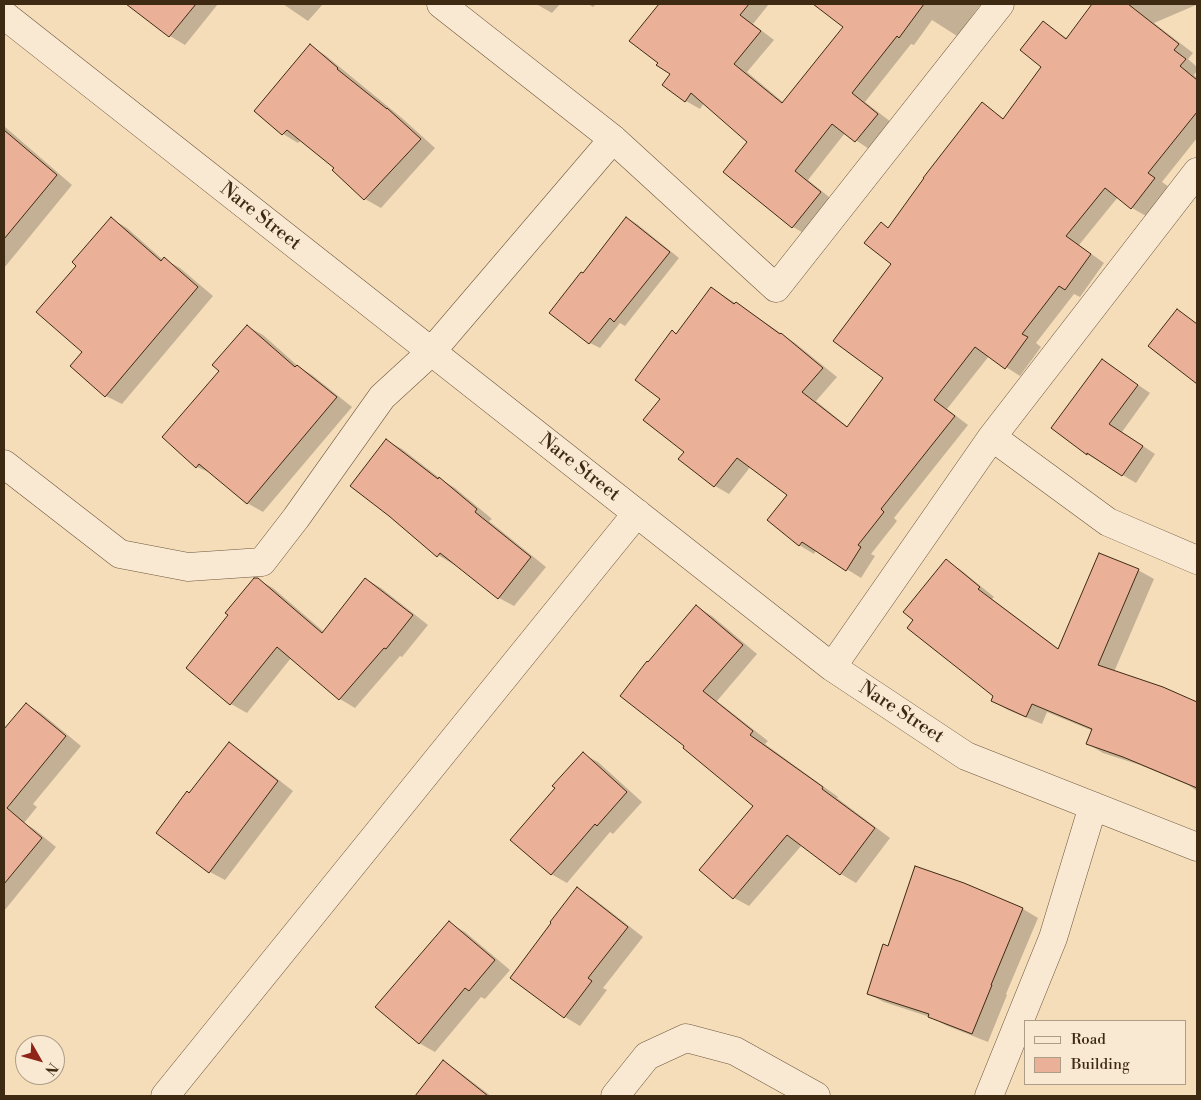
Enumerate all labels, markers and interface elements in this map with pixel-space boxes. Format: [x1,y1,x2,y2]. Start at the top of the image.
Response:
street label: Nare Street [215,178,305,256]
street label: Nare Street [534,429,624,507]
street label: Nare Street [854,677,948,749]
legend [1024,1020,1186,1085]
text: Road [1071,1030,1106,1049]
north arrow [15,1035,65,1085]
text: Building [1071,1055,1130,1074]
text: N [41,1059,62,1079]

